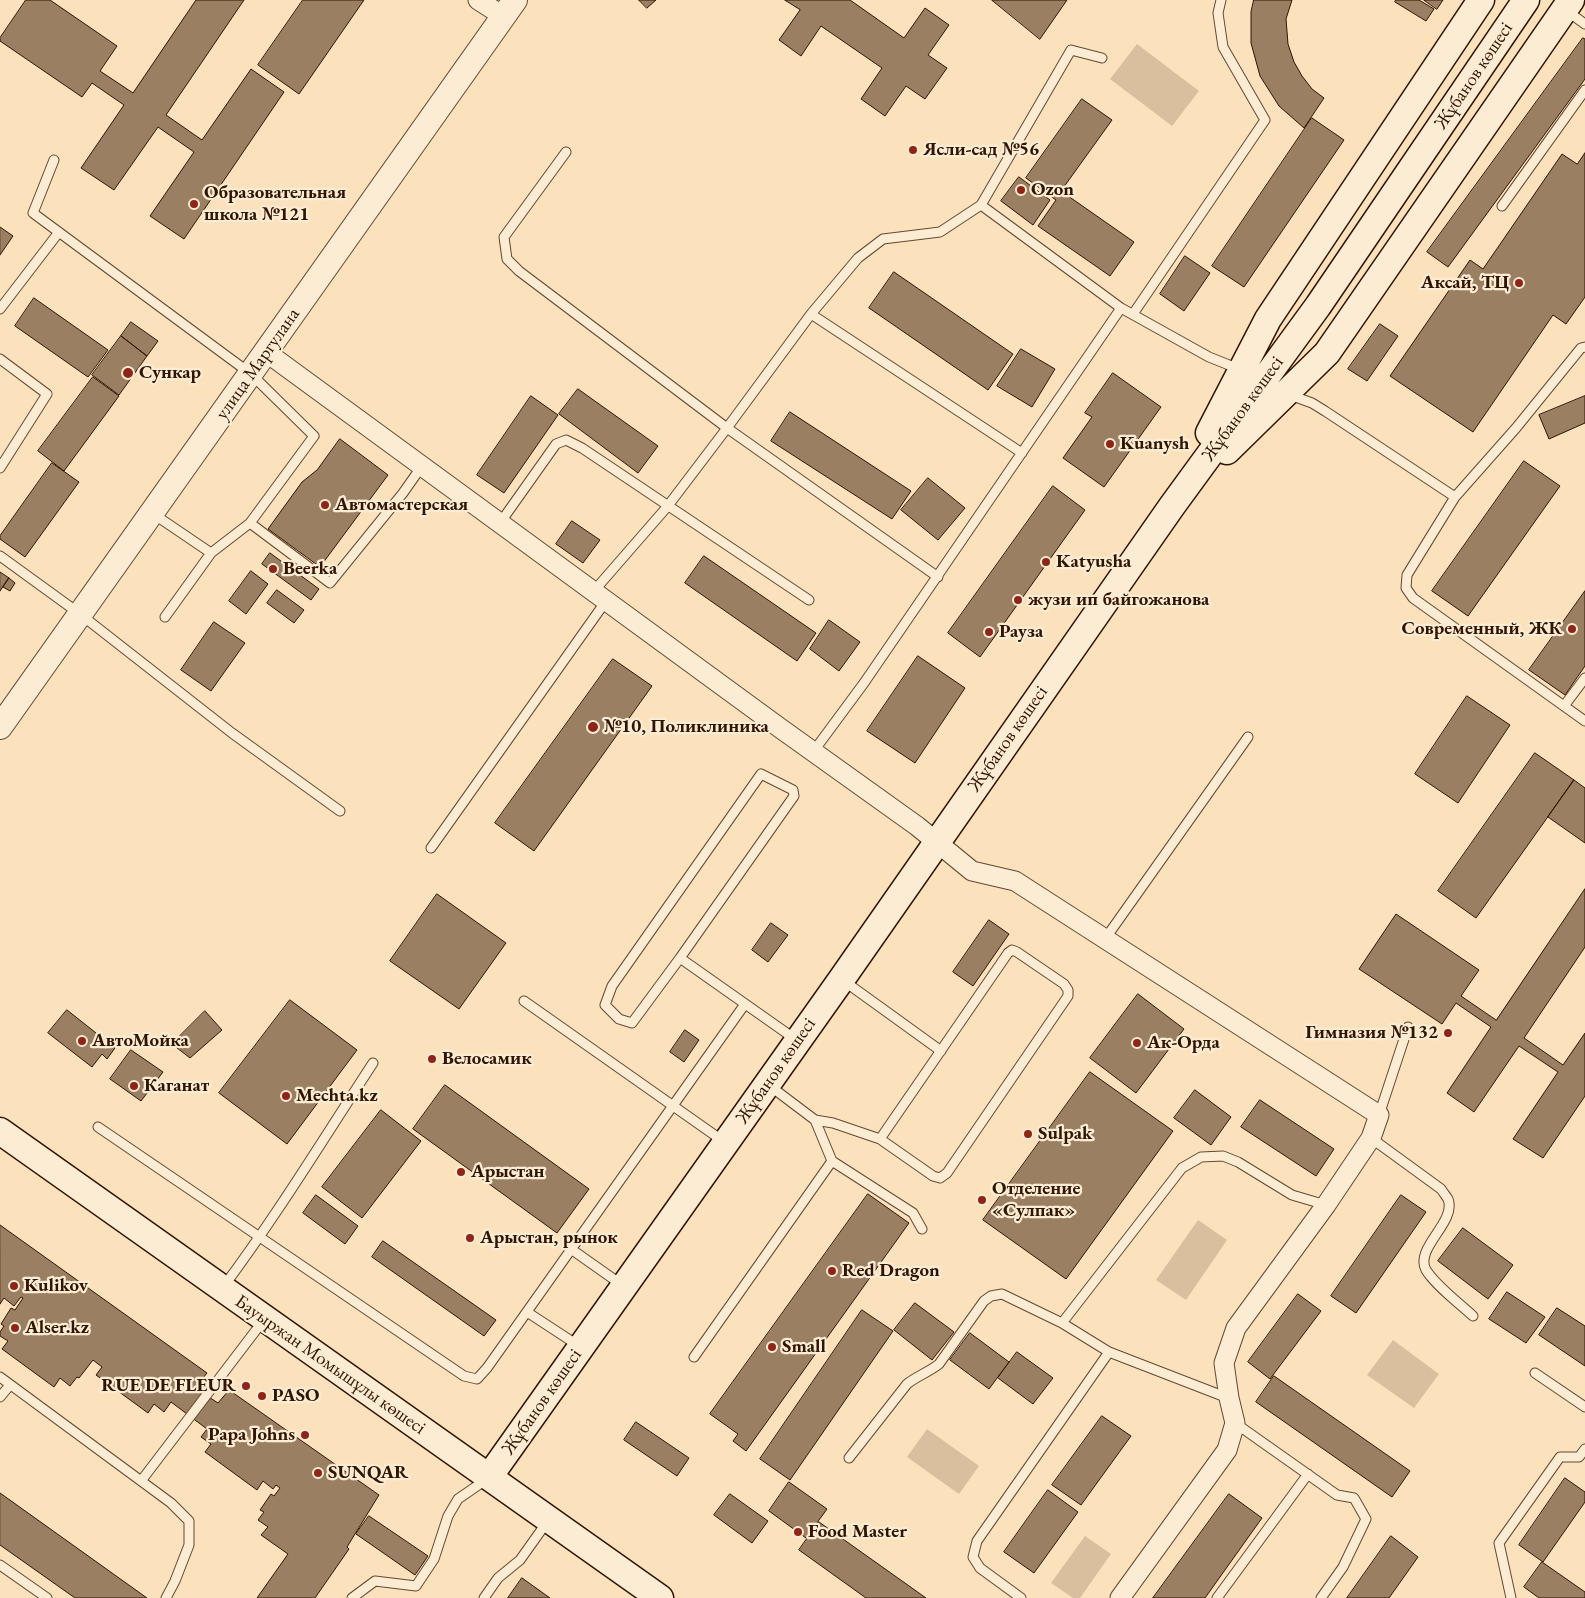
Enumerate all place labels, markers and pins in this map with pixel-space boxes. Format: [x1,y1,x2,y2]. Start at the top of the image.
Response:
place label: Ясли-сад №56 [923,139,1039,161]
marker: Ясли-сад №56 [907,144,919,156]
place label: Ozon [1031,179,1074,201]
place label: Образовательная школа №121 [204,182,346,226]
marker: Ozon [1015,184,1027,196]
marker: Образовательная школа №121 [188,198,200,210]
place label: Аксай, ТЦ [1421,272,1509,294]
marker: Аксай, ТЦ [1513,277,1525,289]
place label: Сункар [139,362,201,384]
marker: Сункар [121,366,135,380]
place label: Kuanysh [1120,433,1189,455]
marker: Kuanysh [1104,438,1116,450]
place label: Автомастерская [335,494,468,516]
marker: Автомастерская [319,499,331,511]
place label: Katyusha [1056,551,1131,573]
marker: Katyusha [1040,556,1052,568]
place label: Beerka [283,558,337,580]
marker: Beerka [267,563,279,575]
place label: жузи ип байгожанова [1028,589,1209,611]
marker: жузи ип байгожанова [1012,594,1024,606]
place label: Современный, ЖК [1401,618,1562,640]
place label: Рауза [999,621,1043,643]
marker: Современный, ЖК [1566,623,1578,635]
marker: Рауза [983,626,995,638]
place label: №10, Поликлиника [604,716,769,738]
marker: №10, Поликлиника [586,720,600,734]
place label: Гимназия №132 [1305,1022,1438,1044]
marker: Гимназия №132 [1442,1027,1454,1039]
place label: АвтоМойка [92,1030,189,1052]
place label: Ак-Орда [1147,1032,1220,1054]
marker: АвтоМойка [76,1035,88,1047]
marker: Ак-Орда [1131,1037,1143,1049]
place label: Велосамик [442,1048,532,1070]
marker: Велосамик [426,1053,438,1065]
place label: Каганат [144,1075,209,1097]
marker: Каганат [128,1080,140,1092]
place label: Mechta.kz [296,1085,378,1107]
marker: Mechta.kz [280,1090,292,1102]
place label: Sulpak [1038,1123,1092,1145]
marker: Sulpak [1022,1128,1034,1140]
place label: Арыстан [471,1161,544,1183]
marker: Арыстан [455,1166,467,1178]
place label: Отделение «Сулпак» [992,1178,1080,1222]
marker: Отделение «Сулпак» [976,1194,988,1206]
place label: Арыстан, рынок [480,1227,618,1249]
marker: Арыстан, рынок [464,1232,476,1244]
place label: Red Dragon [842,1260,940,1282]
marker: Red Dragon [826,1265,838,1277]
place label: Kulikov [24,1275,88,1297]
marker: Kulikov [8,1280,20,1292]
place label: Alser.kz [25,1317,89,1339]
marker: Alser.kz [9,1322,21,1334]
place label: Small [782,1336,826,1358]
marker: Small [766,1341,778,1353]
place label: RUE DE FLEUR [101,1375,236,1397]
marker: RUE DE FLEUR [240,1380,252,1392]
place label: PASO [272,1385,319,1407]
marker: PASO [256,1390,268,1402]
place label: Papa Johns [208,1424,295,1446]
marker: Papa Johns [299,1429,311,1441]
place label: SUNQAR [328,1462,408,1484]
marker: SUNQAR [312,1467,324,1479]
place label: Food Master [808,1521,907,1543]
marker: Food Master [792,1526,804,1538]

